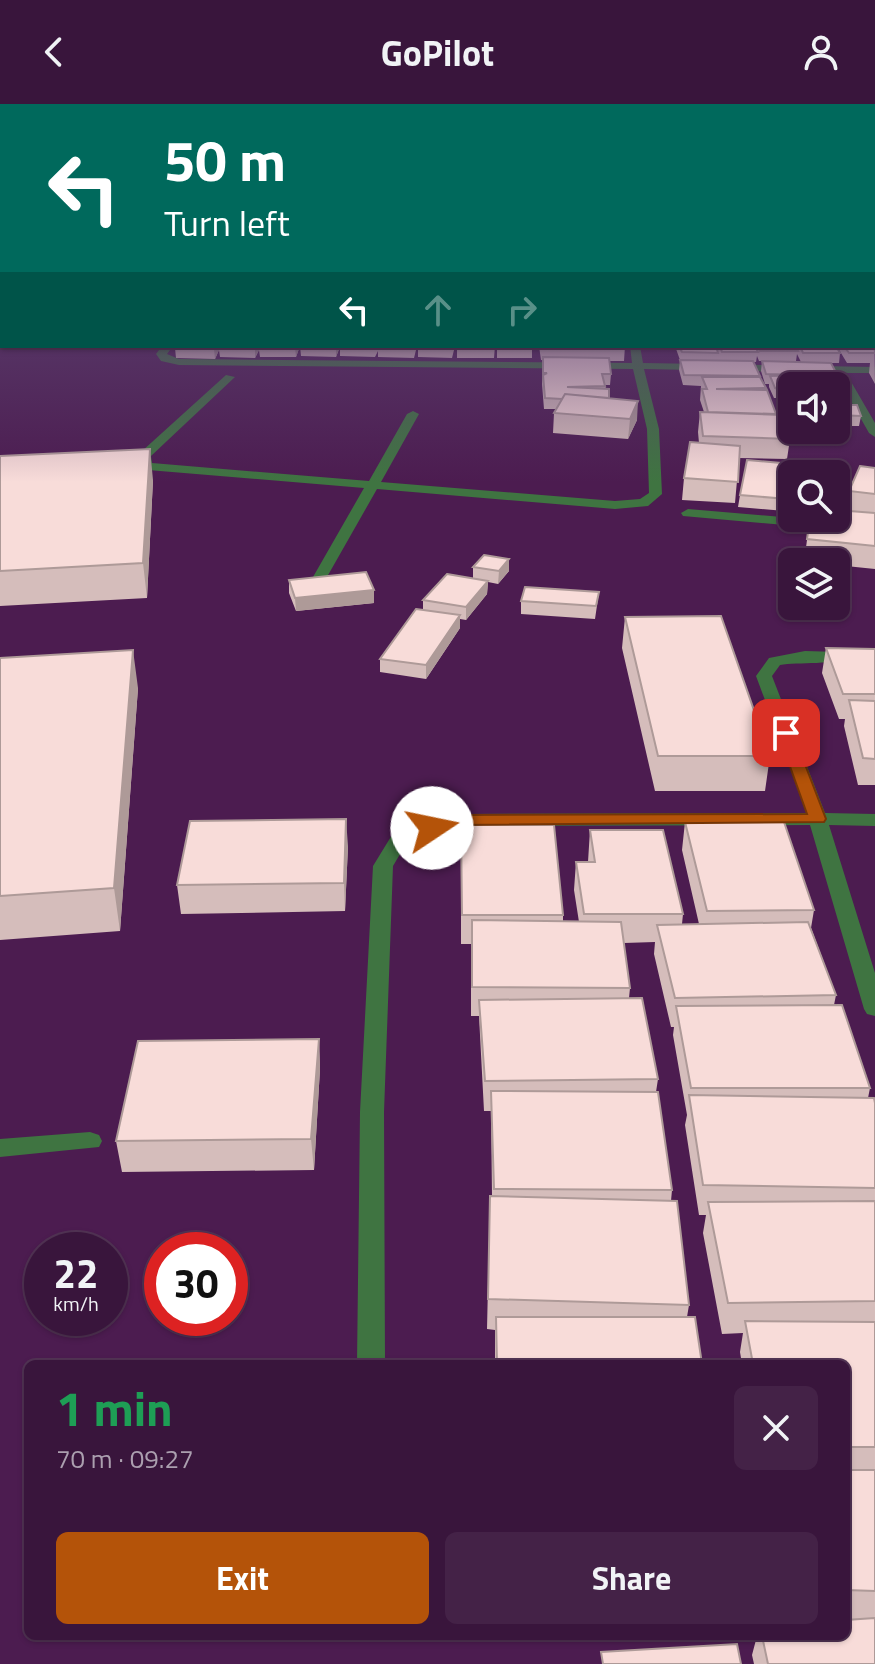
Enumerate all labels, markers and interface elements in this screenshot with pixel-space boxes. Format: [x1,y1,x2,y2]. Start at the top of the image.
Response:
text: GoPilot [381,25,494,80]
icon: back [32,30,76,74]
icon: person [799,30,843,74]
text: 50 m [164,118,286,203]
icon: left [32,136,136,240]
text: Turn left [164,195,290,250]
icon: left [332,288,376,332]
icon: ahead [416,288,460,332]
icon: right [500,288,544,332]
map controls [778,372,850,620]
button: sound [778,372,850,444]
button: search [778,460,850,532]
button: layers [778,548,850,620]
pin [752,699,820,767]
icon: arrive [764,711,808,755]
position arrow [390,786,474,870]
speed limit sign: 30 [144,1232,248,1336]
text: 22 [54,1243,98,1304]
text: km/h [53,1288,99,1319]
text: 1 min [56,1372,173,1445]
button: close [734,1386,818,1470]
text: 70 m · 09:27 [56,1439,194,1478]
button: Exit [56,1532,429,1624]
button: Share [445,1532,818,1624]

